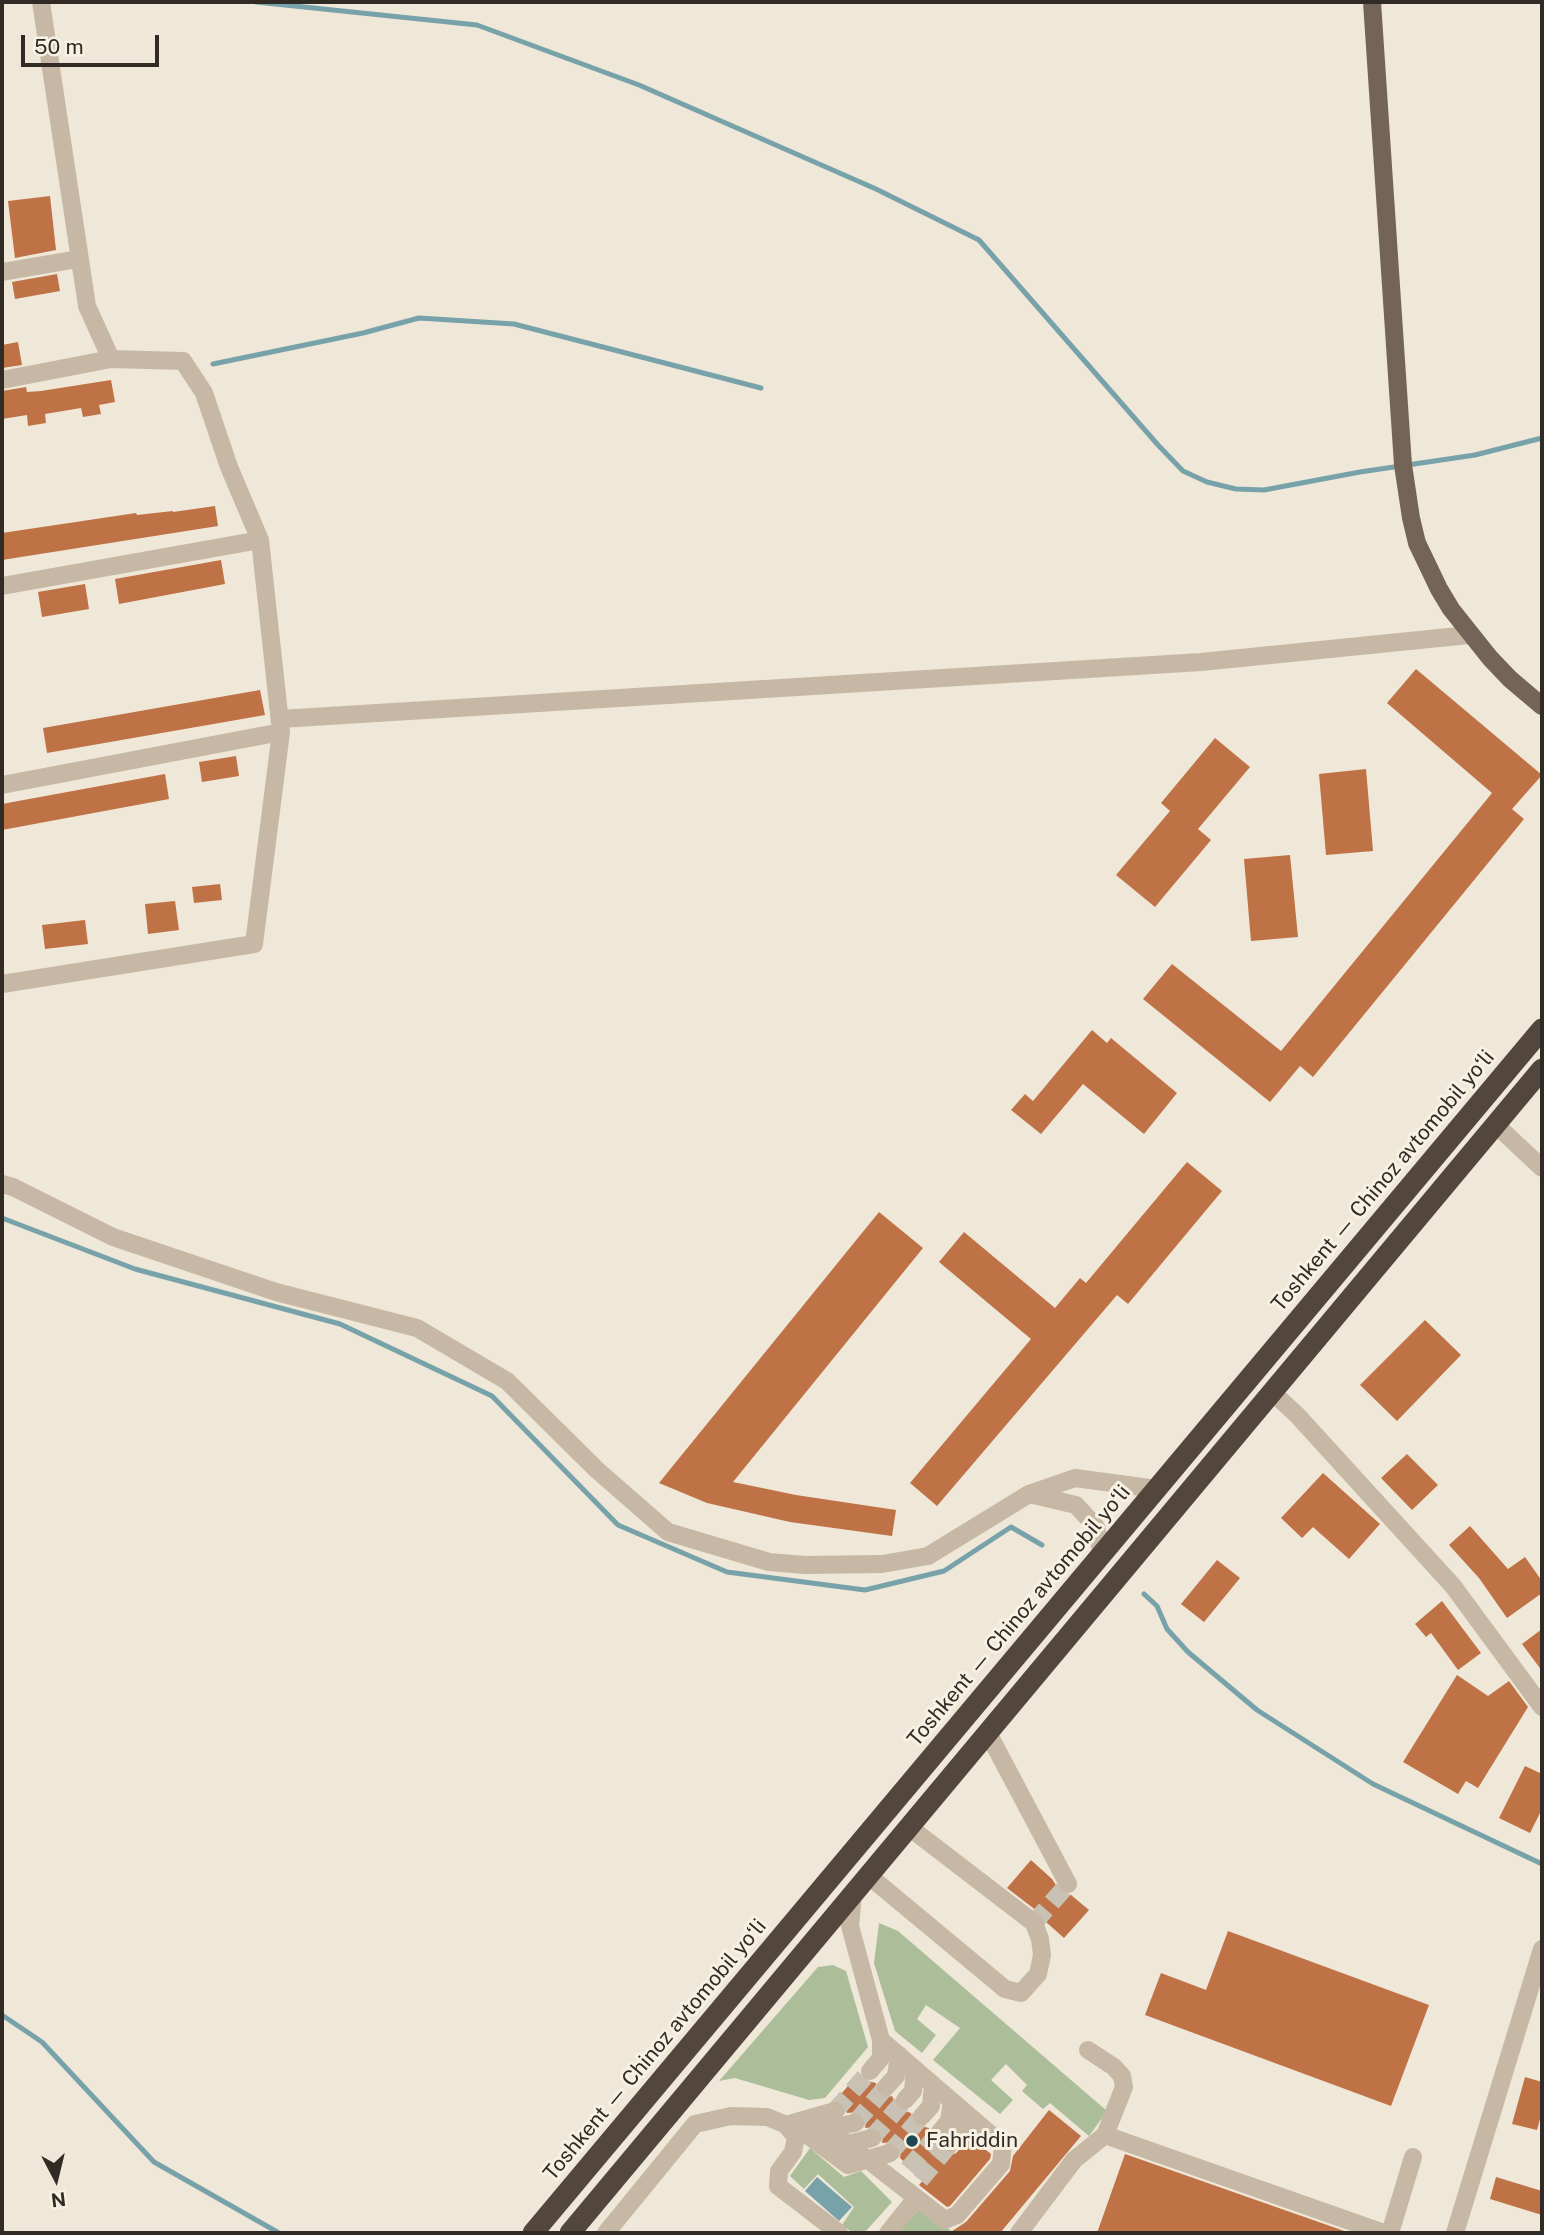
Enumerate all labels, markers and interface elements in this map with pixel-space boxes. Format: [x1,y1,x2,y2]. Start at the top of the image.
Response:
scale bar [24,21,163,65]
text: 50 m [34,34,84,59]
street label: Toshkent — Chinoz avtomobil yoʻli [1266,1045,1500,1317]
street label: Toshkent — Chinoz avtomobil yoʻli [902,1480,1136,1752]
street label: Toshkent — Chinoz avtomobil yoʻli [538,1914,772,2186]
place label: Fahriddin [926,2128,1018,2154]
marker: Fahriddin [904,2133,920,2149]
north arrow [21,2144,91,2214]
text: N [50,2188,67,2212]

